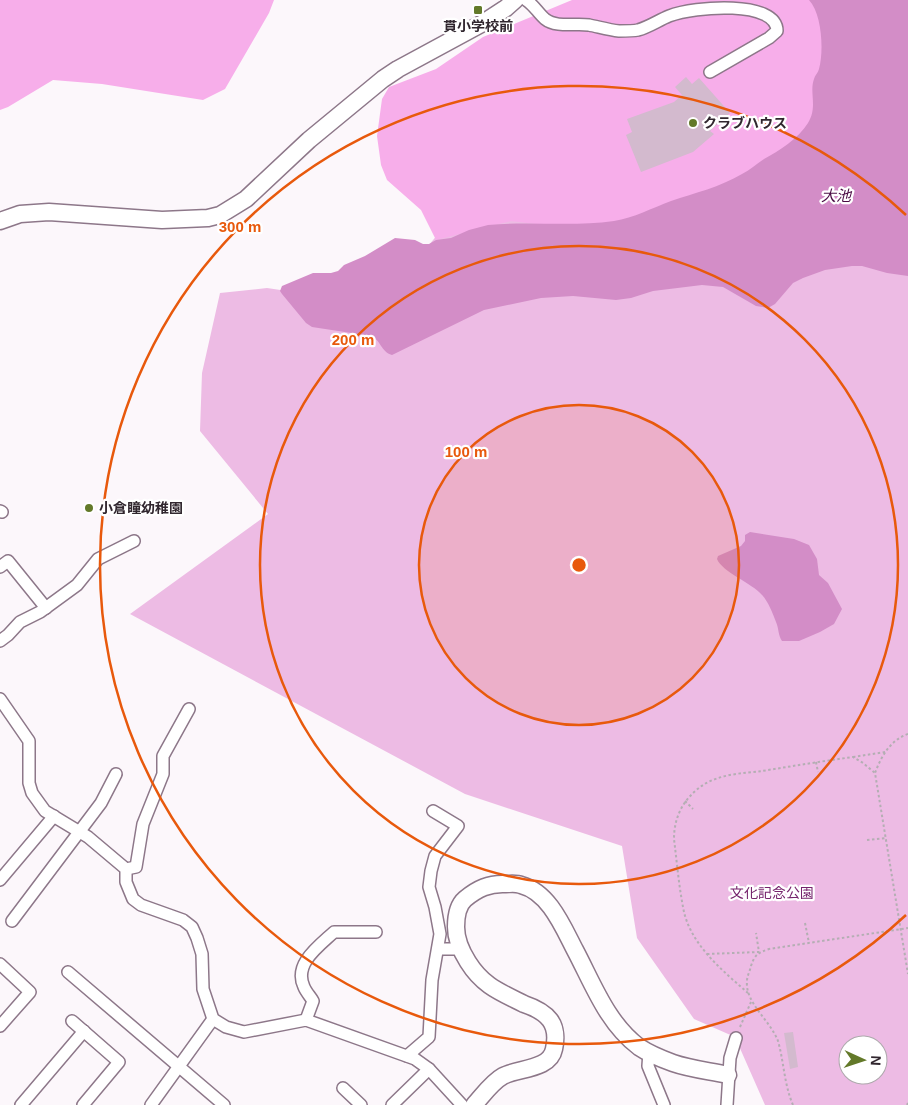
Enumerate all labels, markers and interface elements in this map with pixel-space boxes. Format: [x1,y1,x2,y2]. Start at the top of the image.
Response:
marker: 貫小学校前 [472,4,484,16]
place label: 貫小学校前 [443,18,513,34]
place label: クラブハウス [703,115,787,131]
marker: クラブハウス [687,117,699,129]
water label: 大池 [821,187,853,204]
text: 300 m [219,218,261,235]
text: 200 m [332,331,374,348]
text: 100 m [445,443,487,460]
place label: 小倉瞳幼稚園 [99,500,183,516]
marker: 小倉瞳幼稚園 [83,502,95,514]
centre of rings [570,556,588,574]
park label: 文化記念公園 [730,885,814,901]
north arrow [838,1035,888,1085]
text: N [868,1055,884,1066]

